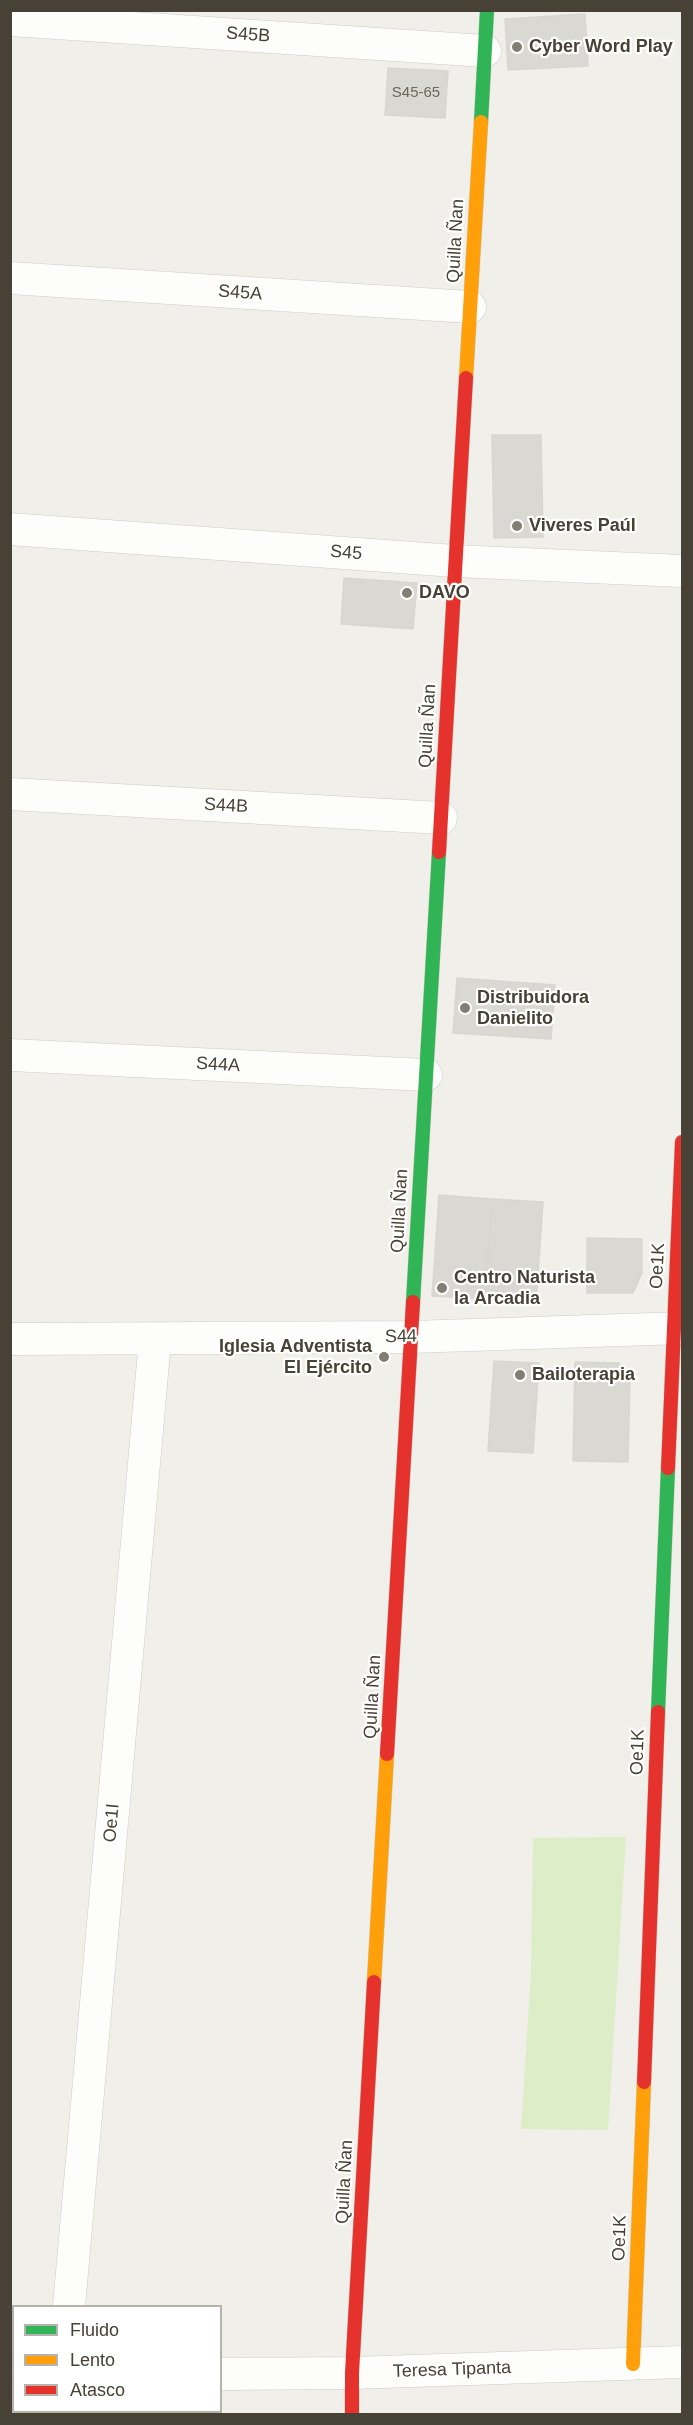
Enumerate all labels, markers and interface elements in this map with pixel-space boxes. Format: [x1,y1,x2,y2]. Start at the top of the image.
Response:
street label: S45B [225,23,271,47]
place label: Cyber Word Play [529,36,673,58]
marker: Cyber Word Play [510,40,524,54]
house number: S45-65 [392,84,440,102]
street label: Quilla Ñan [443,198,469,284]
street label: S45A [217,281,263,305]
place label: Viveres Paúl [529,515,636,537]
marker: Viveres Paúl [510,519,524,533]
street label: S45 [329,541,363,565]
place label: DAVO [419,582,470,604]
marker: DAVO [400,586,414,600]
street label: Quilla Ñan [415,683,441,769]
street label: S44B [203,794,249,818]
place label: Distribuidora Danielito [477,987,589,1030]
marker: Distribuidora Danielito [458,1001,472,1015]
street label: S44A [195,1053,241,1077]
street label: Quilla Ñan [387,1168,413,1254]
street label: Oe1K [646,1242,670,1290]
place label: Centro Naturista la Arcadia [454,1267,595,1310]
marker: Centro Naturista la Arcadia [435,1281,449,1295]
street label: S44 [385,1326,417,1348]
place label: Iglesia Adventista El Ejército [219,1336,372,1378]
marker: Iglesia Adventista El Ejército [377,1350,391,1364]
place label: Bailoterapia [532,1364,635,1386]
marker: Bailoterapia [513,1368,527,1382]
street label: Quilla Ñan [360,1654,386,1740]
street label: Oe1K [626,1729,650,1775]
street label: Oe1I [100,1803,124,1843]
street label: Quilla Ñan [332,2139,358,2225]
street label: Oe1K [608,2215,632,2261]
legend [12,2305,222,2413]
text: Fluido [70,2320,119,2340]
text: Lento [70,2350,115,2370]
street label: Teresa Tipanta [392,2357,512,2383]
text: Atasco [70,2380,125,2400]

